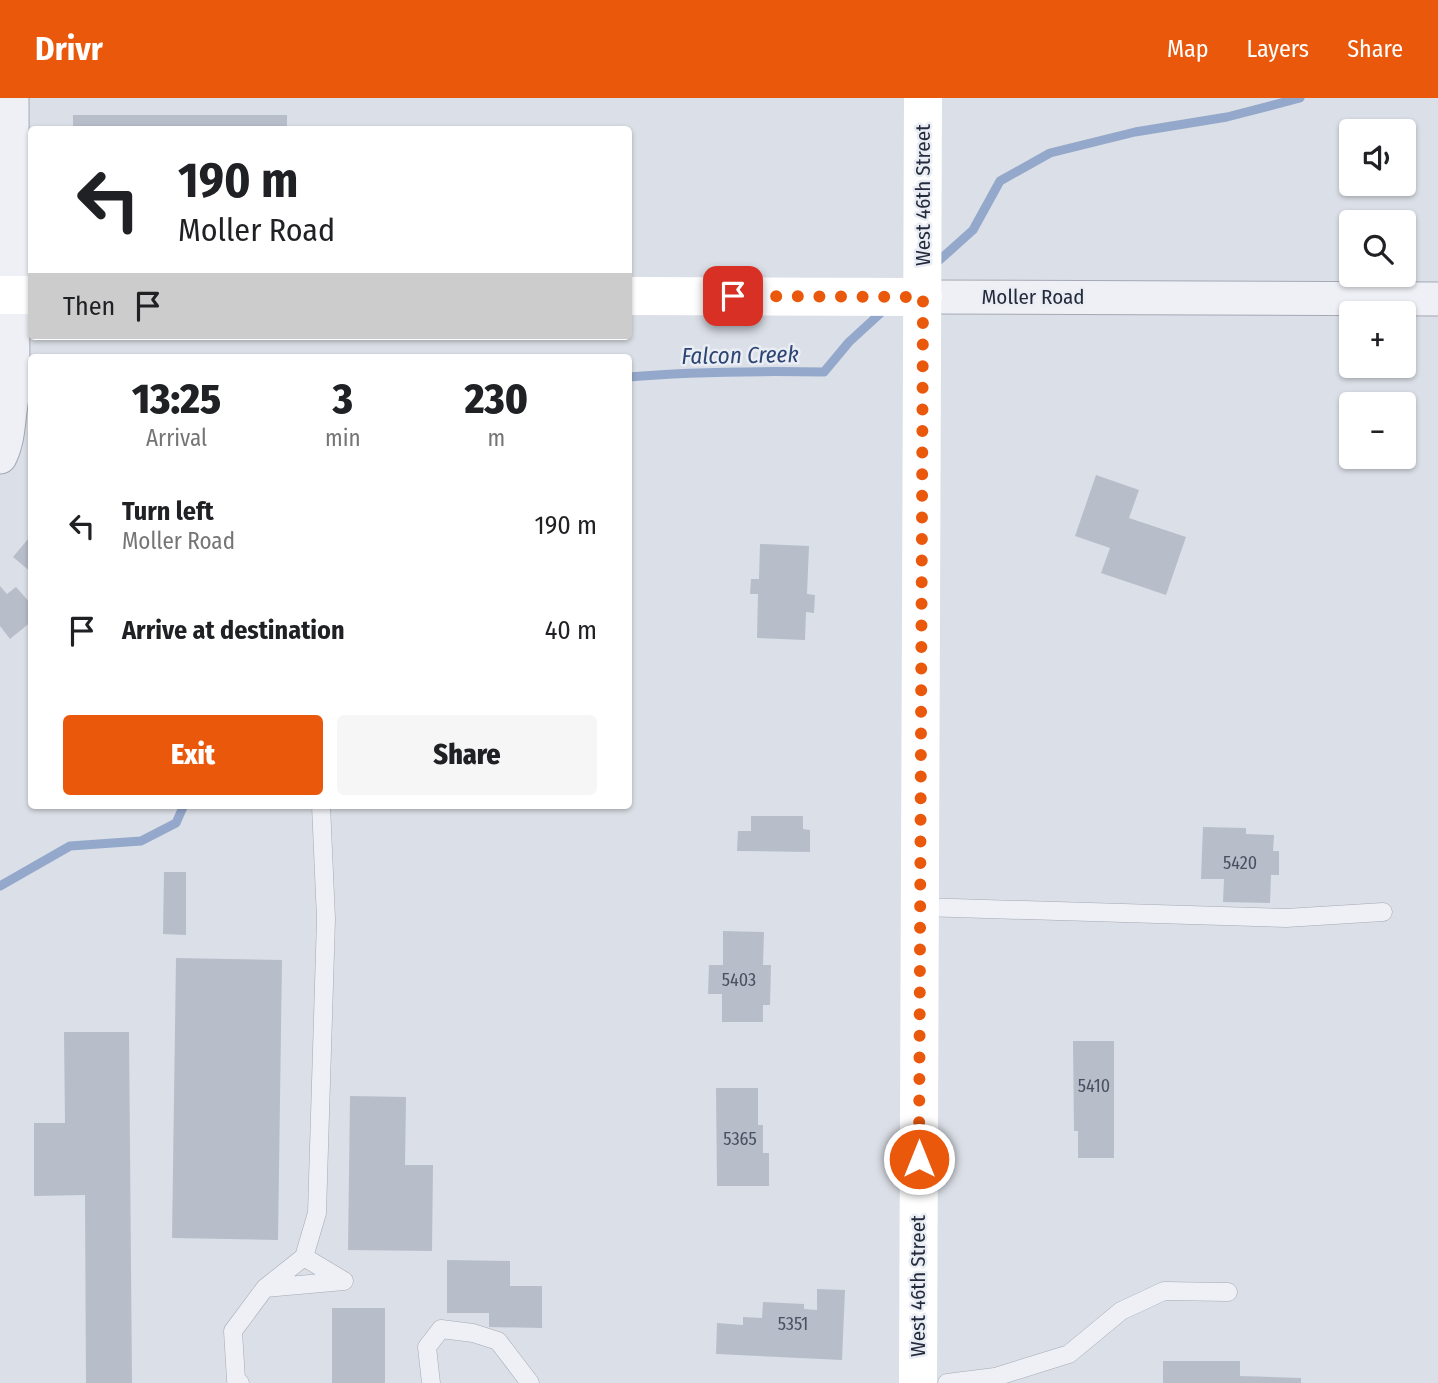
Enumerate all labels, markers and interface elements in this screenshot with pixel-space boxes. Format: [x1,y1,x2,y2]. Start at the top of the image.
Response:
text: Drivr [35,29,103,69]
text: Map [1167,35,1209,63]
text: Layers [1247,35,1309,63]
text: Share [1347,35,1403,63]
map controls [1339,119,1416,469]
button: sound [1339,119,1416,196]
street label: West 46th Street [910,124,936,266]
text: 190 m [178,151,298,210]
icon: left [63,154,154,245]
button: search [1339,210,1416,287]
text: Moller Road [178,211,335,249]
pin [703,266,763,326]
icon: arrive [714,277,752,315]
street label: Moller Road [981,284,1085,310]
icon: arrive [129,287,167,325]
text: Then [63,291,115,322]
button: + [1339,301,1416,378]
water label: Falcon Creek [681,340,799,370]
text: 13:25 [132,374,221,424]
text: 3 [333,374,353,424]
text: 230 [465,374,528,424]
button: − [1339,392,1416,469]
text: Arrival [146,424,207,452]
text: min [325,424,361,452]
text: m [487,424,505,452]
text: Turn left [122,496,214,527]
icon: left [63,507,101,545]
text: 190 m [535,510,597,541]
text: Moller Road [122,527,235,555]
icon: arrive [63,612,101,650]
text: Arrive at destination [122,615,345,646]
text: 40 m [545,615,597,646]
button: Exit [63,715,323,795]
button: Share [337,715,597,795]
house number: 5420 [1223,852,1257,874]
house number: 5403 [722,969,756,991]
house number: 5410 [1078,1075,1110,1097]
position arrow [882,1122,956,1196]
house number: 5365 [723,1128,757,1150]
street label: West 46th Street [905,1215,931,1357]
house number: 5351 [778,1313,808,1335]

